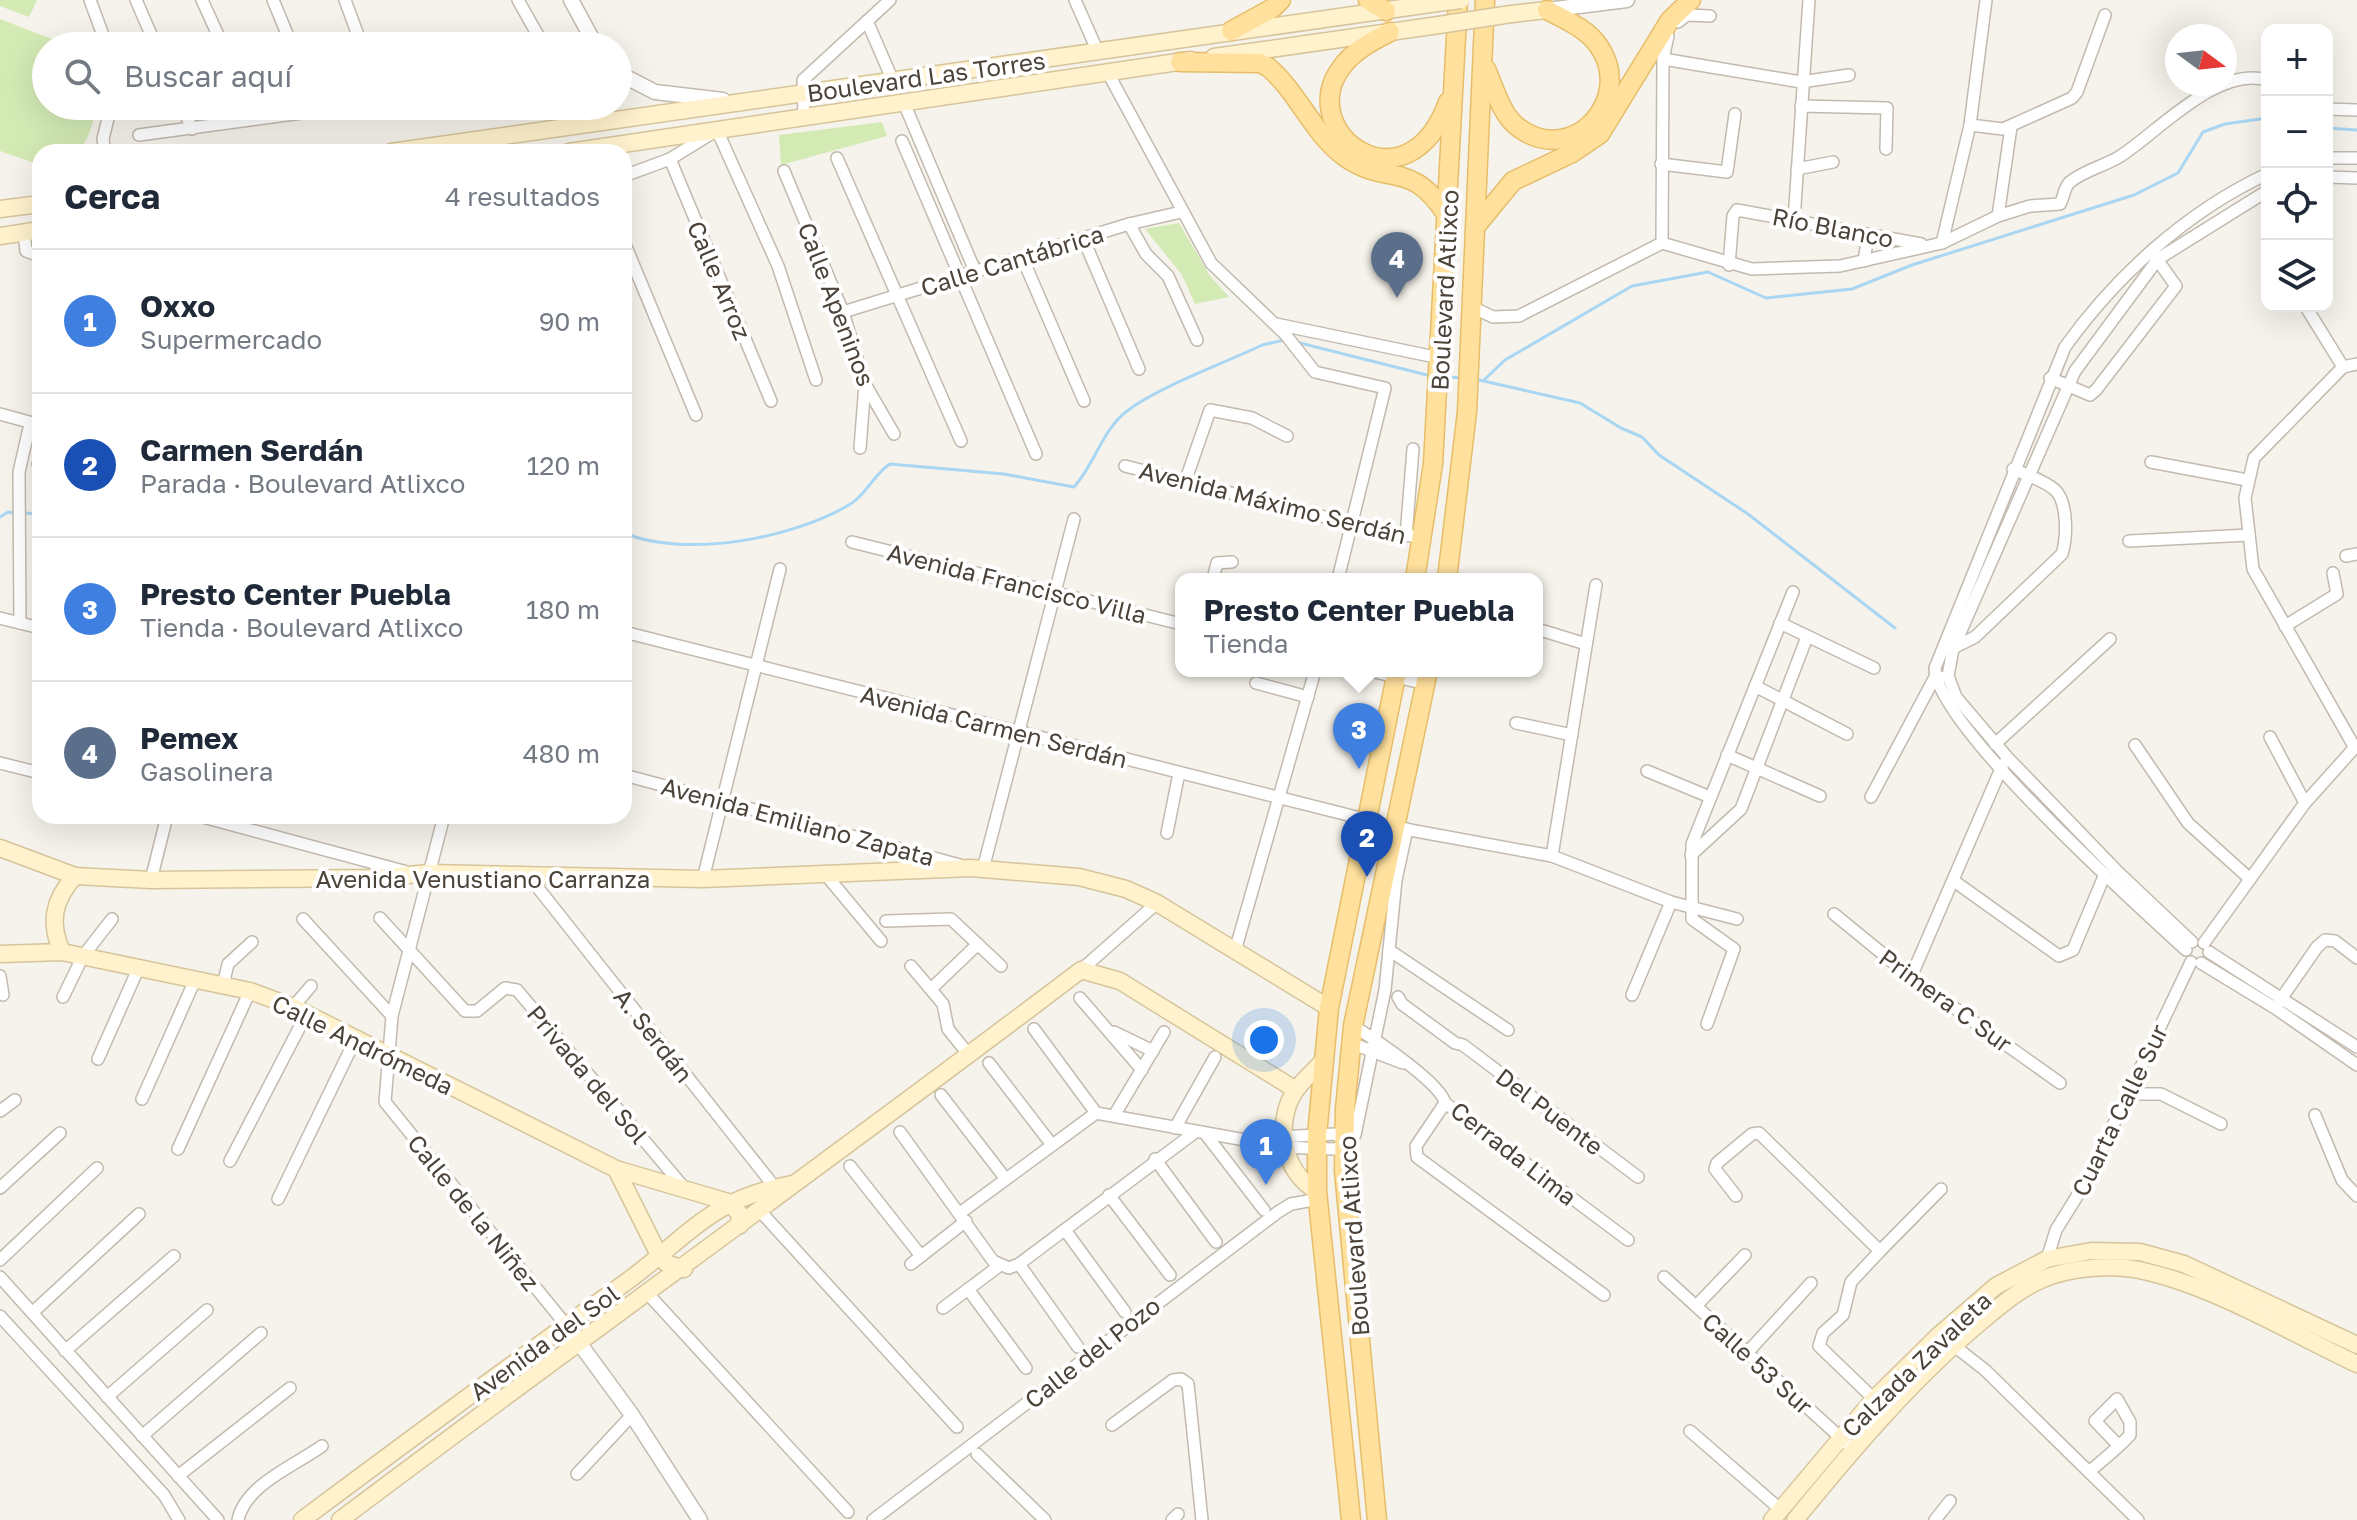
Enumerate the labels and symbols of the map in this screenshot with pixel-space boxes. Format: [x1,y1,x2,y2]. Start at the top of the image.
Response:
north arrow [2165,24,2237,96]
street label: Boulevard Las Torres [805,45,1047,107]
street label: Boulevard Atlixco [1424,189,1464,391]
street label: Río Blanco [1770,201,1896,253]
street label: Calle Arroz [682,216,758,344]
street label: Calle Apeninos [793,218,881,390]
street label: Calle Cantábrica [917,218,1107,302]
pin: 4 [1371,232,1423,298]
street label: Avenida Máximo Serdán [1137,455,1409,549]
street label: Avenida Francisco Villa [884,537,1150,629]
street label: Avenida Carmen Serdán [858,679,1130,773]
pin: 3 [1333,703,1385,769]
street label: Avenida Emiliano Zapata [658,771,938,871]
pin: 2 [1341,811,1393,877]
street label: Avenida Venustiano Carranza [316,864,650,893]
street label: Primera C Sur [1874,942,2018,1058]
street label: A. Serdán [608,982,700,1088]
street label: Calle Andrómeda [268,988,458,1100]
street label: Privada del Sol [522,999,654,1149]
street label: Cuarta Calle Sur [2065,1019,2173,1201]
your location [1244,1020,1284,1060]
street label: Del Puente [1491,1061,1609,1161]
street label: Cerrada Lima [1445,1095,1583,1211]
pin: 1 [1240,1119,1292,1185]
street label: Calle de la Niñez [402,1128,546,1296]
street label: Boulevard Atlixco [1332,1135,1374,1337]
street label: Avenida del Sol [464,1278,624,1406]
street label: Calzada Zavaleta [1835,1285,1997,1443]
street label: Calle del Pozo [1019,1290,1165,1414]
street label: Calle 53 Sur [1697,1306,1819,1420]

